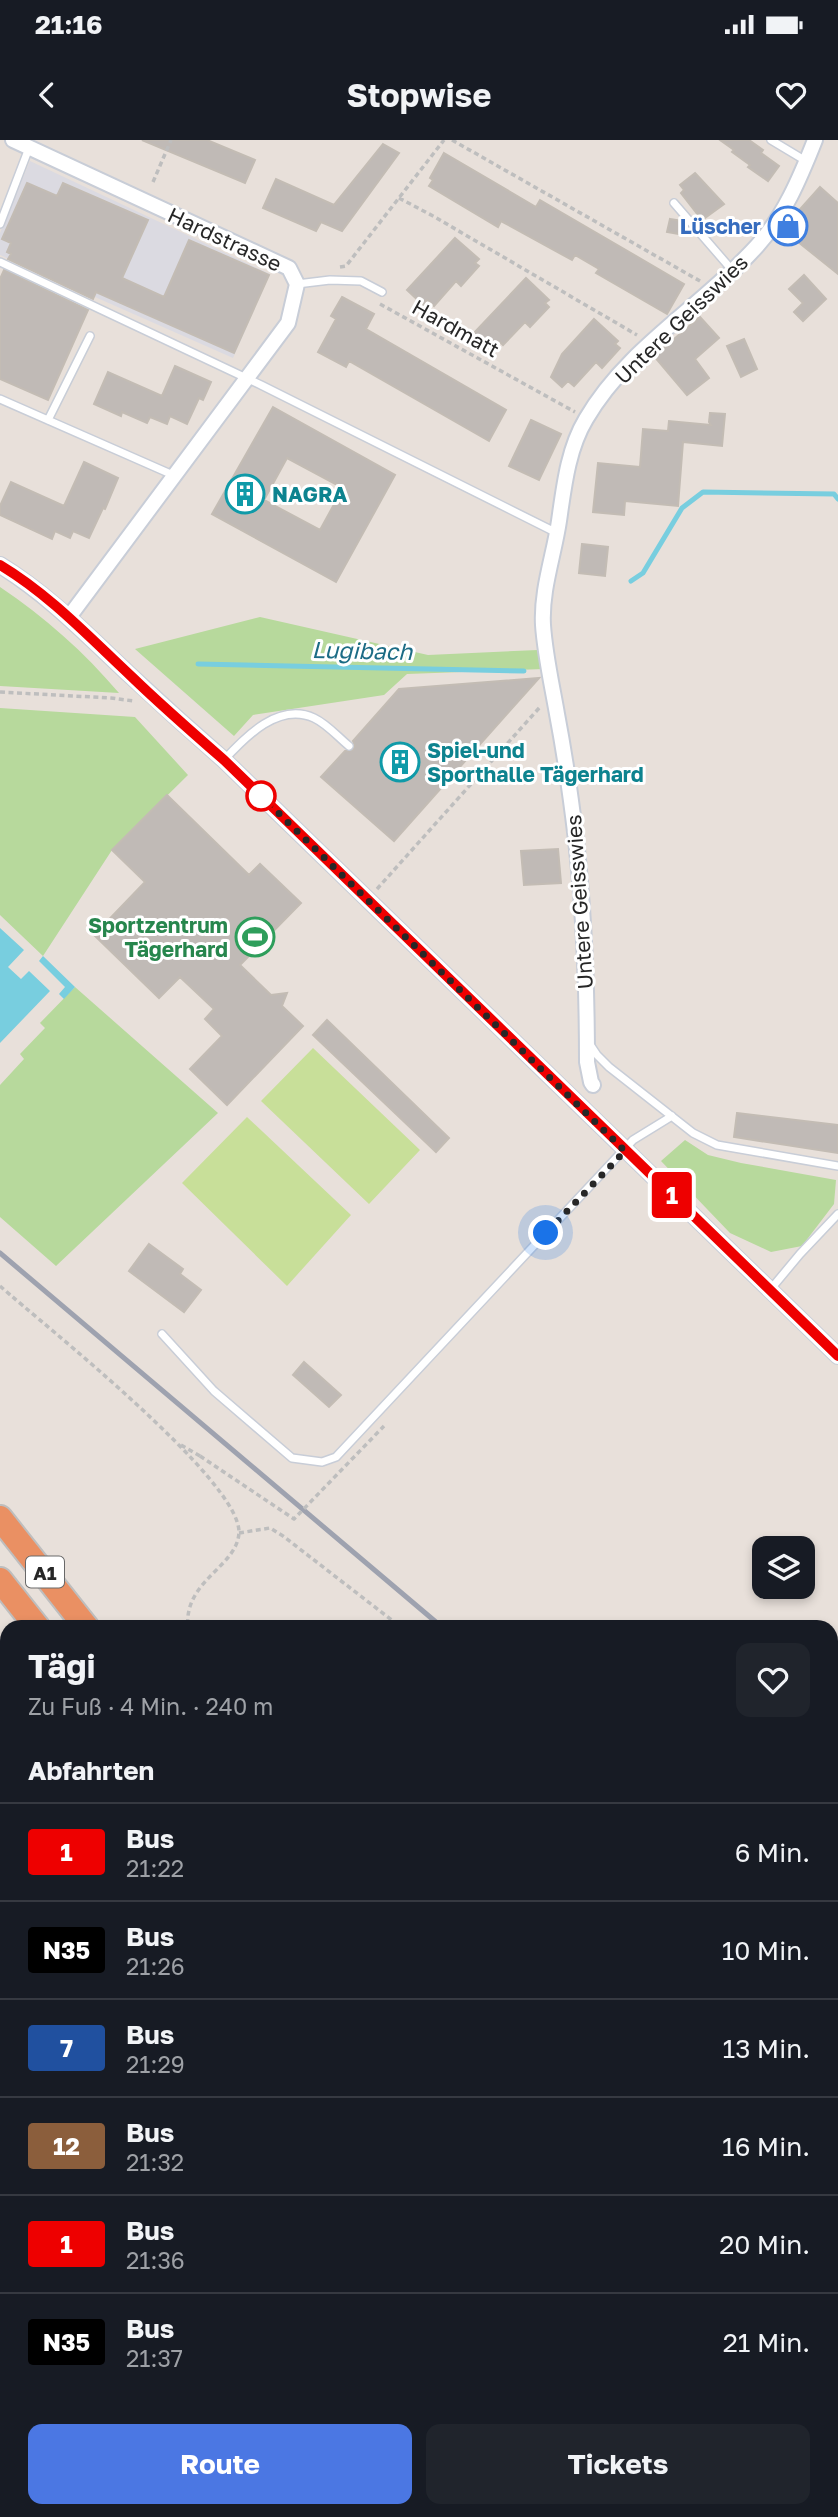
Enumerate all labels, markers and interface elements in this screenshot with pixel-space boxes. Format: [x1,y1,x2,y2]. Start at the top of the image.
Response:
text: 21:16 [35,9,102,40]
icon: back [28,76,66,114]
text: Stopwise [347,76,491,114]
icon: heart [772,76,810,114]
street label: Hardstrasse [164,201,286,277]
shop icon: Lüscher [767,205,809,247]
place label: Lüscher [680,213,761,239]
street label: Untere Geisswies [609,249,753,389]
street label: Hardmatt [408,293,504,363]
building icon: NAGRA [224,473,266,515]
place label: NAGRA [272,481,348,507]
water label: Lugibach [311,635,413,665]
place label: Spiel-und Sporthalle Tägerhard [427,737,644,787]
building icon: Spiel-und Sporthalle Tägerhard [379,741,421,783]
unlabelled marker [246,781,276,811]
street label: Untere Geisswies [560,814,598,990]
place label: Sportzentrum Tägerhard [88,912,228,962]
sports icon: Sportzentrum Tägerhard [234,916,276,958]
line badge: 1 [649,1172,695,1218]
text: 1 [666,1180,678,1209]
your location [528,1215,563,1250]
map controls [752,1536,815,1599]
button: layers [752,1536,815,1599]
road number: A1 [26,1556,64,1588]
button: heart [736,1643,810,1717]
text: Tägi [28,1646,96,1685]
text: Zu Fuß · 4 Min. · 240 m [28,1692,273,1720]
text: Abfahrten [28,1755,154,1786]
text: Bus [126,1823,174,1854]
text: 1 [60,1837,73,1866]
text: 6 Min. [735,1837,810,1868]
text: 21:22 [126,1854,184,1882]
text: Bus [126,1921,174,1952]
text: N35 [43,1935,90,1964]
text: 10 Min. [722,1935,810,1966]
text: 21:26 [126,1952,185,1980]
text: Bus [126,2019,174,2050]
text: 7 [60,2033,73,2062]
text: 13 Min. [723,2033,810,2064]
text: 21:29 [126,2050,185,2078]
text: Bus [126,2117,174,2148]
text: 12 [53,2131,80,2160]
text: 16 Min. [722,2131,810,2162]
text: 21:32 [126,2148,184,2176]
text: Bus [126,2215,174,2246]
text: 1 [60,2229,73,2258]
text: 20 Min. [719,2229,810,2260]
text: 21:36 [126,2246,185,2274]
text: Bus [126,2313,174,2344]
text: N35 [43,2327,90,2356]
text: 21 Min. [723,2327,810,2358]
text: 21:37 [126,2344,183,2372]
button: Route [28,2424,412,2504]
button: Tickets [426,2424,810,2504]

